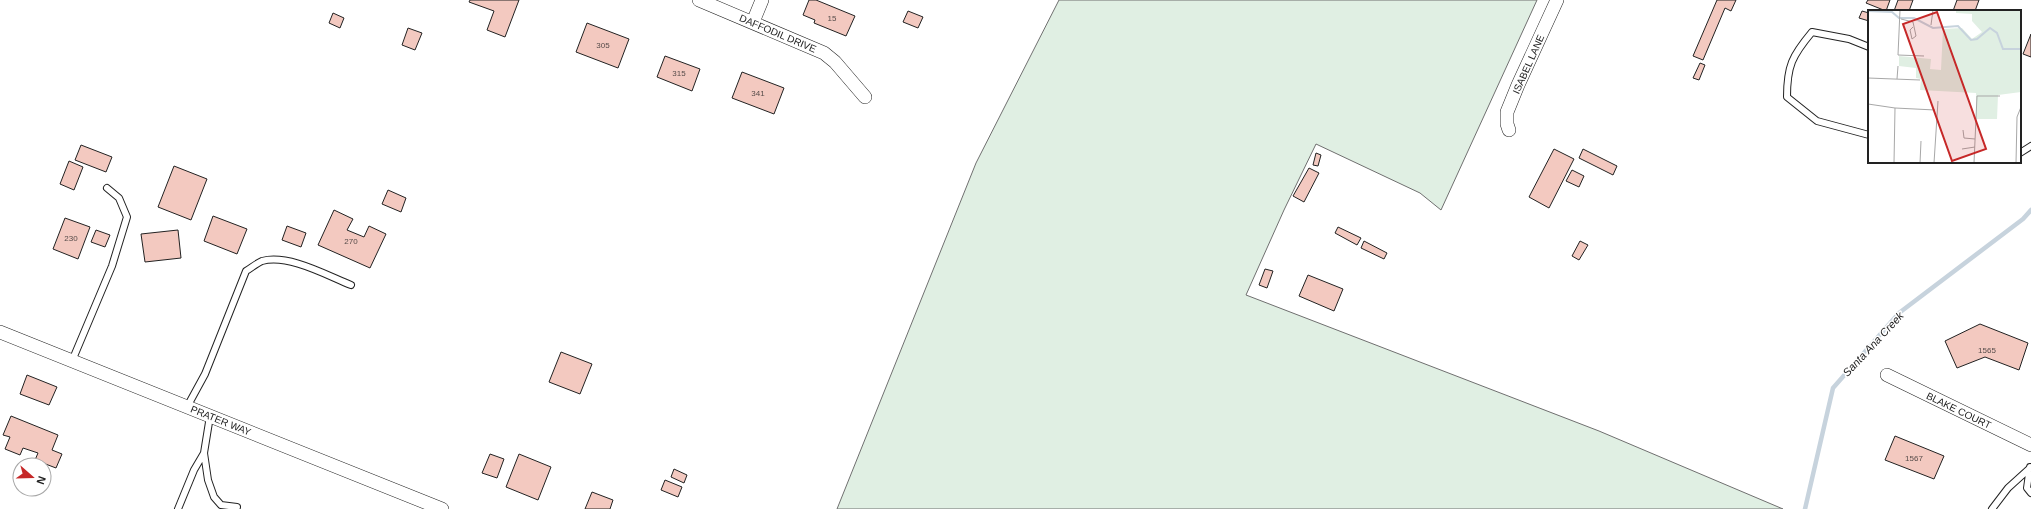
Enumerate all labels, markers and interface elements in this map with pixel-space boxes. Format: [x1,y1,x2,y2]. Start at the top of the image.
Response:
inset map [1868,10,2021,163]
street label: DAFFODIL DRIVE [738,12,818,55]
house number: 15 [828,14,837,23]
street label: ISABEL LANE [1511,33,1547,95]
house number: 305 [596,41,610,50]
house number: 315 [672,69,686,78]
house number: 341 [751,89,765,98]
house number: 230 [64,234,78,243]
house number: 270 [344,237,358,246]
water label: Santa Ana Creek [1840,309,1906,379]
house number: 1565 [1978,346,1996,355]
street label: BLAKE COURT [1925,390,1993,431]
street label: PRATER WAY [189,403,253,438]
house number: 1567 [1905,454,1923,463]
north arrow [12,457,52,497]
text: N [34,475,48,486]

